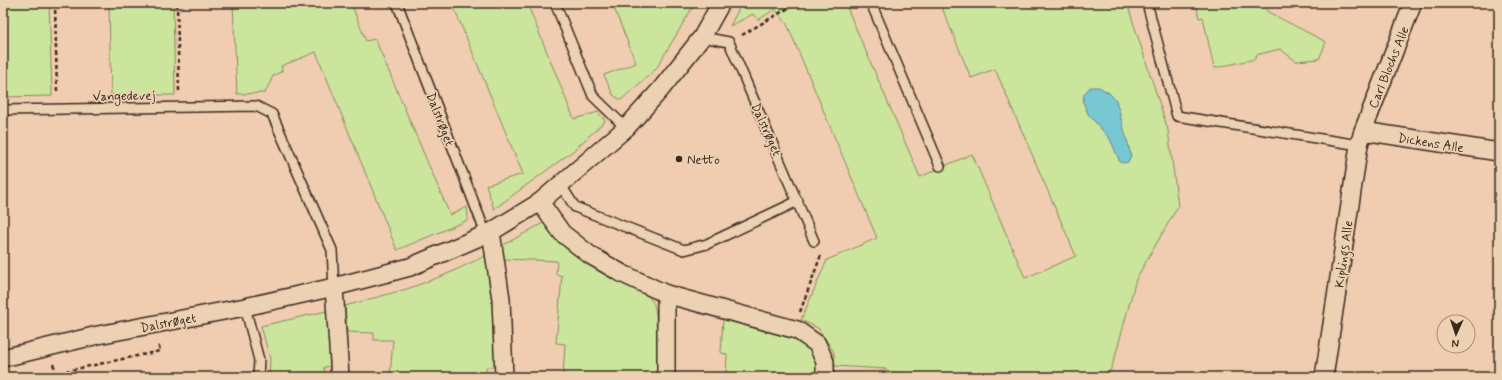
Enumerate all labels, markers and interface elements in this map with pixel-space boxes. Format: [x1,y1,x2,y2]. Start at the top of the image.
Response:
street label: Carl Blochs Alle [1365,24,1414,111]
street label: Vangedevej [93,87,155,107]
street label: Dalstrøget [422,90,458,149]
street label: Dalstrøget [746,100,785,159]
street label: Dickens Alle [1396,130,1465,157]
place label: Netto [687,152,720,169]
marker: Netto [674,154,684,164]
street label: Kiplings Alle [1331,219,1360,289]
street label: Dalstrøget [139,310,198,337]
north arrow [1436,314,1476,354]
text: N [1452,336,1460,350]

